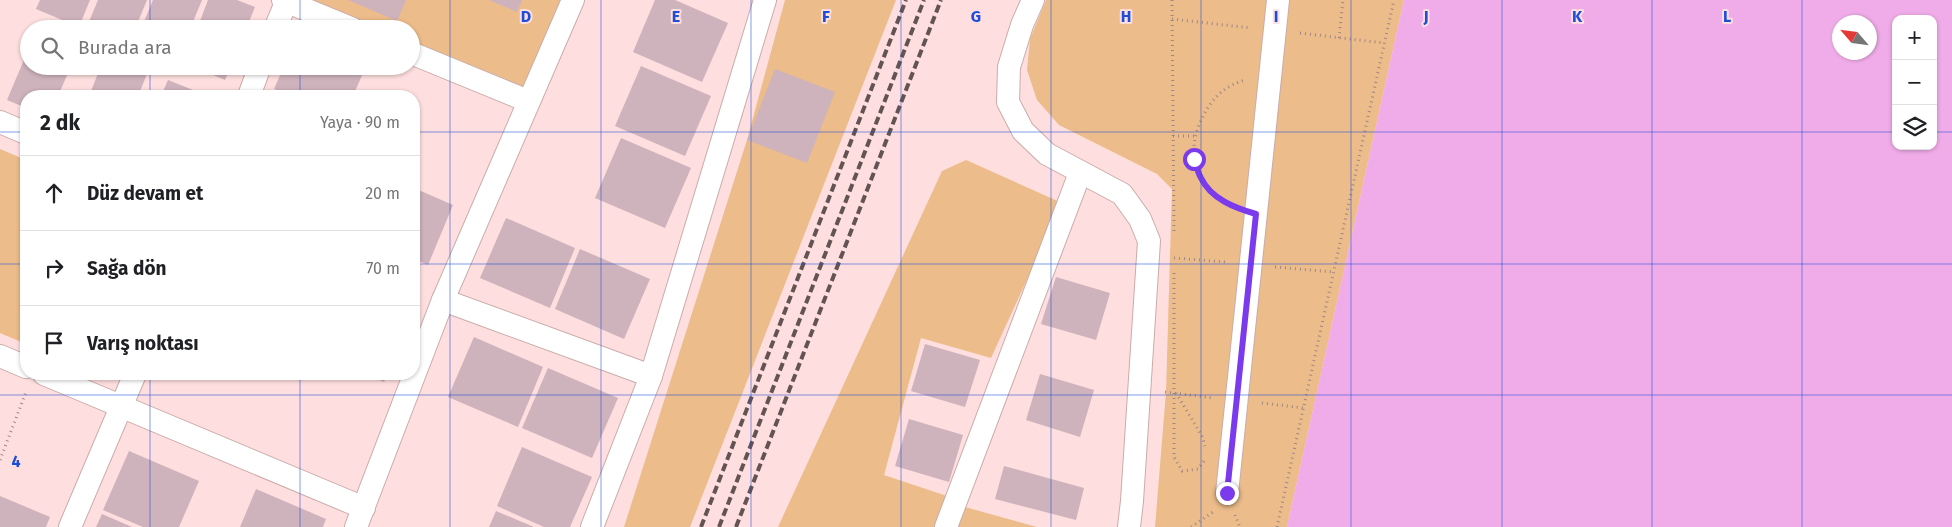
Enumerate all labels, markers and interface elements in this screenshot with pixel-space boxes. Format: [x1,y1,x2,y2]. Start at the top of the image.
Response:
text: D [521,7,531,26]
text: E [672,7,680,26]
text: F [822,7,830,26]
text: G [971,7,981,26]
text: H [1121,7,1131,26]
text: I [1274,7,1278,26]
text: J [1422,7,1429,26]
text: K [1572,7,1583,26]
text: L [1723,7,1731,26]
north arrow [1832,15,1877,60]
map controls [1892,15,1937,150]
button: + [1892,15,1937,60]
search box [20,20,420,75]
icon: search [38,34,66,62]
text: Burada ara [78,36,172,59]
button: − [1892,60,1937,105]
button: layers [1892,105,1937,150]
text: 2 dk [40,110,80,136]
text: Yaya · 90 m [320,113,400,132]
route start [1183,148,1206,171]
icon: ahead [40,179,68,207]
text: Düz devam et [87,182,203,205]
text: 20 m [365,184,400,203]
icon: right [40,254,68,282]
text: Sağa dön [87,257,167,280]
text: 70 m [366,259,400,278]
icon: arrive [40,329,68,357]
text: Varış noktası [87,332,199,355]
text: 4 [11,452,21,471]
route end [1216,482,1239,505]

